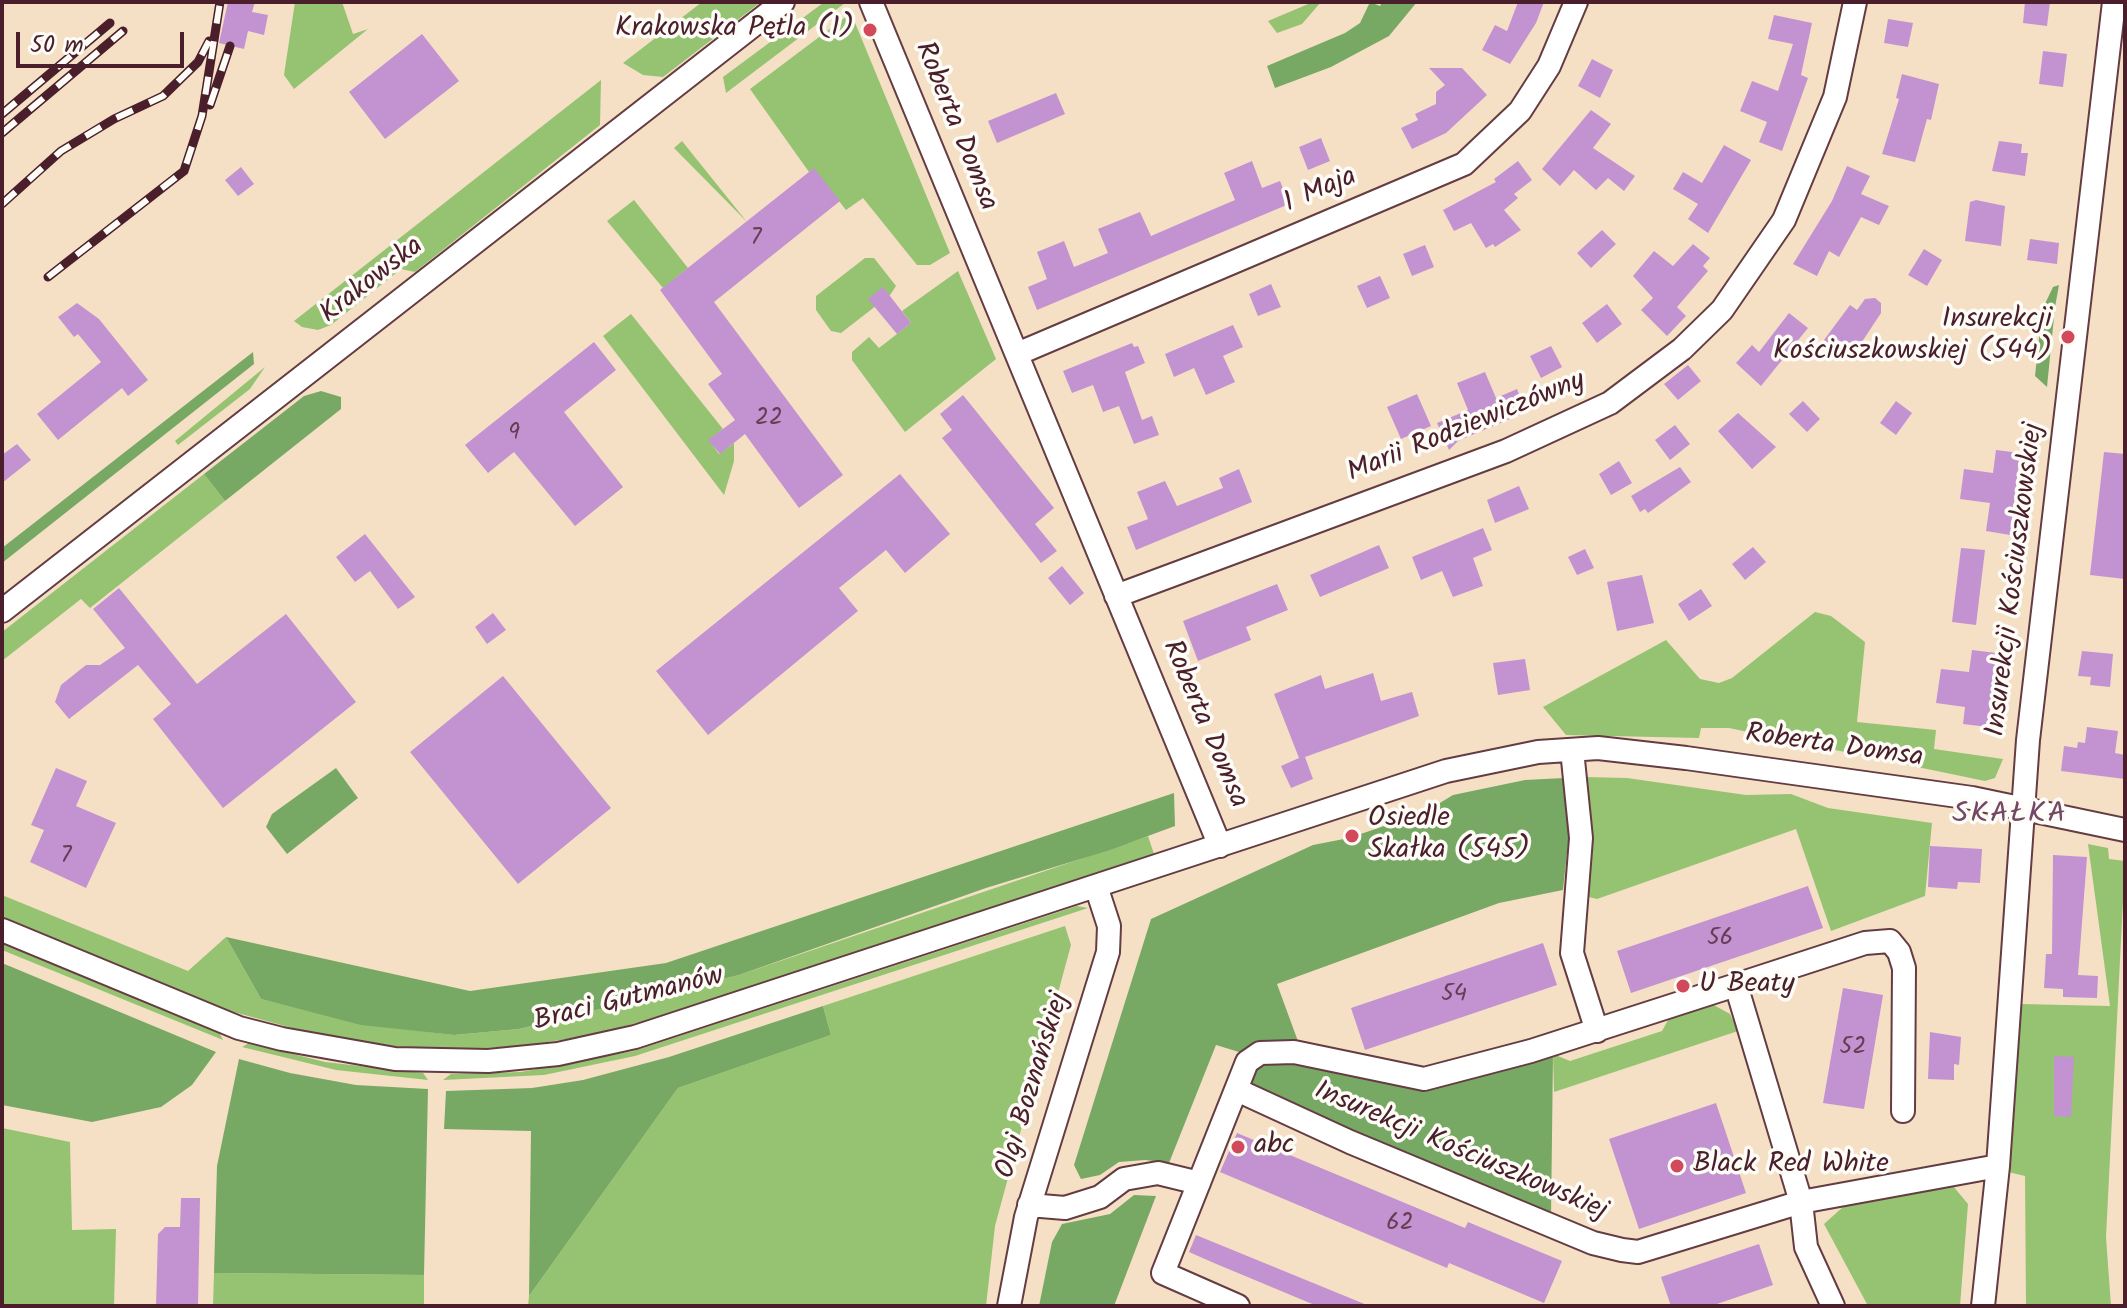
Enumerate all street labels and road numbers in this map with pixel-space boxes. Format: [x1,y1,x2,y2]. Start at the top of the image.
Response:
street label: Roberta Domsa [905,38,1003,216]
street label: 1 Maja [1280,162,1362,222]
street label: Krakowska [315,231,431,333]
street label: Marii Rodziewiczówny [1343,366,1591,492]
street label: Insurekcji Kościuszkowskiej [1981,421,2053,739]
street label: Roberta Domsa [1153,636,1253,814]
street label: Roberta Domsa [1743,719,1925,777]
street label: Braci Gutmanów [531,961,727,1041]
street label: Olgi Boznańskiej [991,989,1079,1183]
street label: Insurekcji Kościuszkowskiej [1308,1076,1612,1230]

